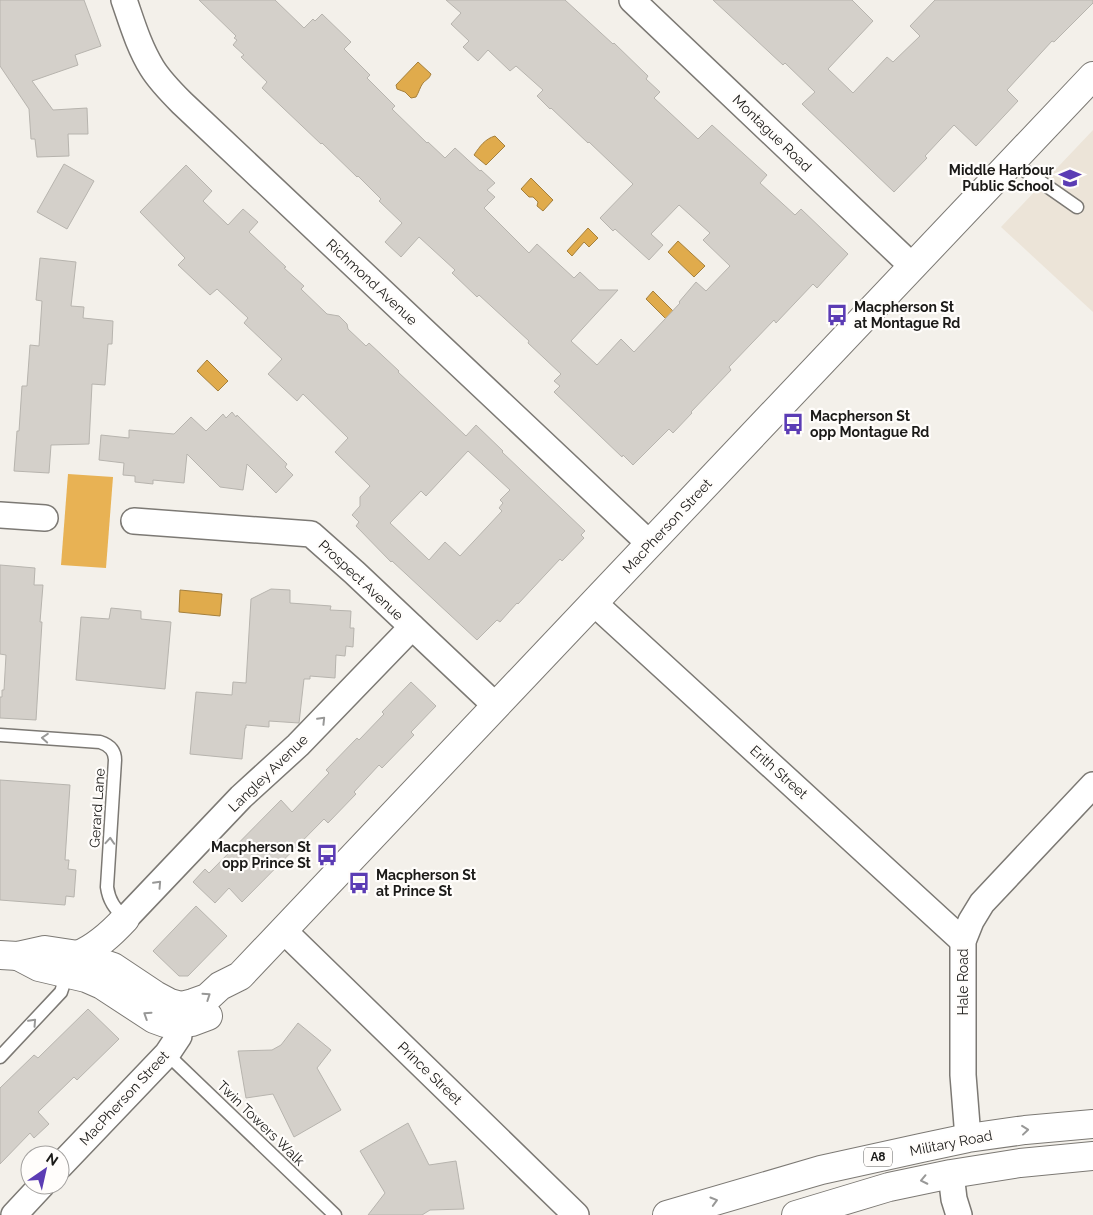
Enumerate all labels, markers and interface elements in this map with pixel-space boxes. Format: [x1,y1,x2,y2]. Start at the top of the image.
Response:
street label: Montague Road [729,91,815,175]
place label: Middle Harbour Public School [949,162,1055,194]
school or university icon: Middle Harbour Public School [1057,165,1083,191]
street label: Richmond Avenue [323,236,421,328]
place label: Macpherson St at Montague Rd [854,299,960,331]
bus stop icon: Macpherson St at Montague Rd [824,302,850,328]
place label: Macpherson St opp Montague Rd [810,408,929,440]
bus stop icon: Macpherson St opp Montague Rd [780,411,806,437]
street label: MacPherson Street [619,475,715,576]
street label: Prospect Avenue [315,537,407,623]
one-way arrow [317,716,326,725]
street label: Langley Avenue [225,731,311,815]
one-way arrow [41,733,49,744]
street label: Erith Street [747,742,811,802]
street label: Gerard Lane [86,768,108,848]
one-way arrow [105,837,116,845]
place label: Macpherson St opp Prince St [211,839,312,871]
bus stop icon: Macpherson St opp Prince St [314,842,340,868]
place label: Macpherson St at Prince St [376,867,477,899]
bus stop icon: Macpherson St at Prince St [346,870,372,896]
one-way arrow [152,881,161,890]
street label: Hale Road [955,948,971,1016]
one-way arrow [201,993,211,1002]
one-way arrow [143,1011,152,1021]
one-way arrow [27,1018,36,1027]
street label: Prince Street [395,1038,466,1108]
street label: MacPherson Street [76,1047,172,1148]
street label: Twin Towers Walk [214,1077,308,1169]
one-way arrow [1022,1125,1030,1136]
street label: Military Road [908,1127,994,1159]
north arrow [20,1145,70,1195]
road number: A8 [864,1148,892,1166]
text: N [43,1150,61,1169]
one-way arrow [919,1174,928,1185]
one-way arrow [709,1197,718,1207]

